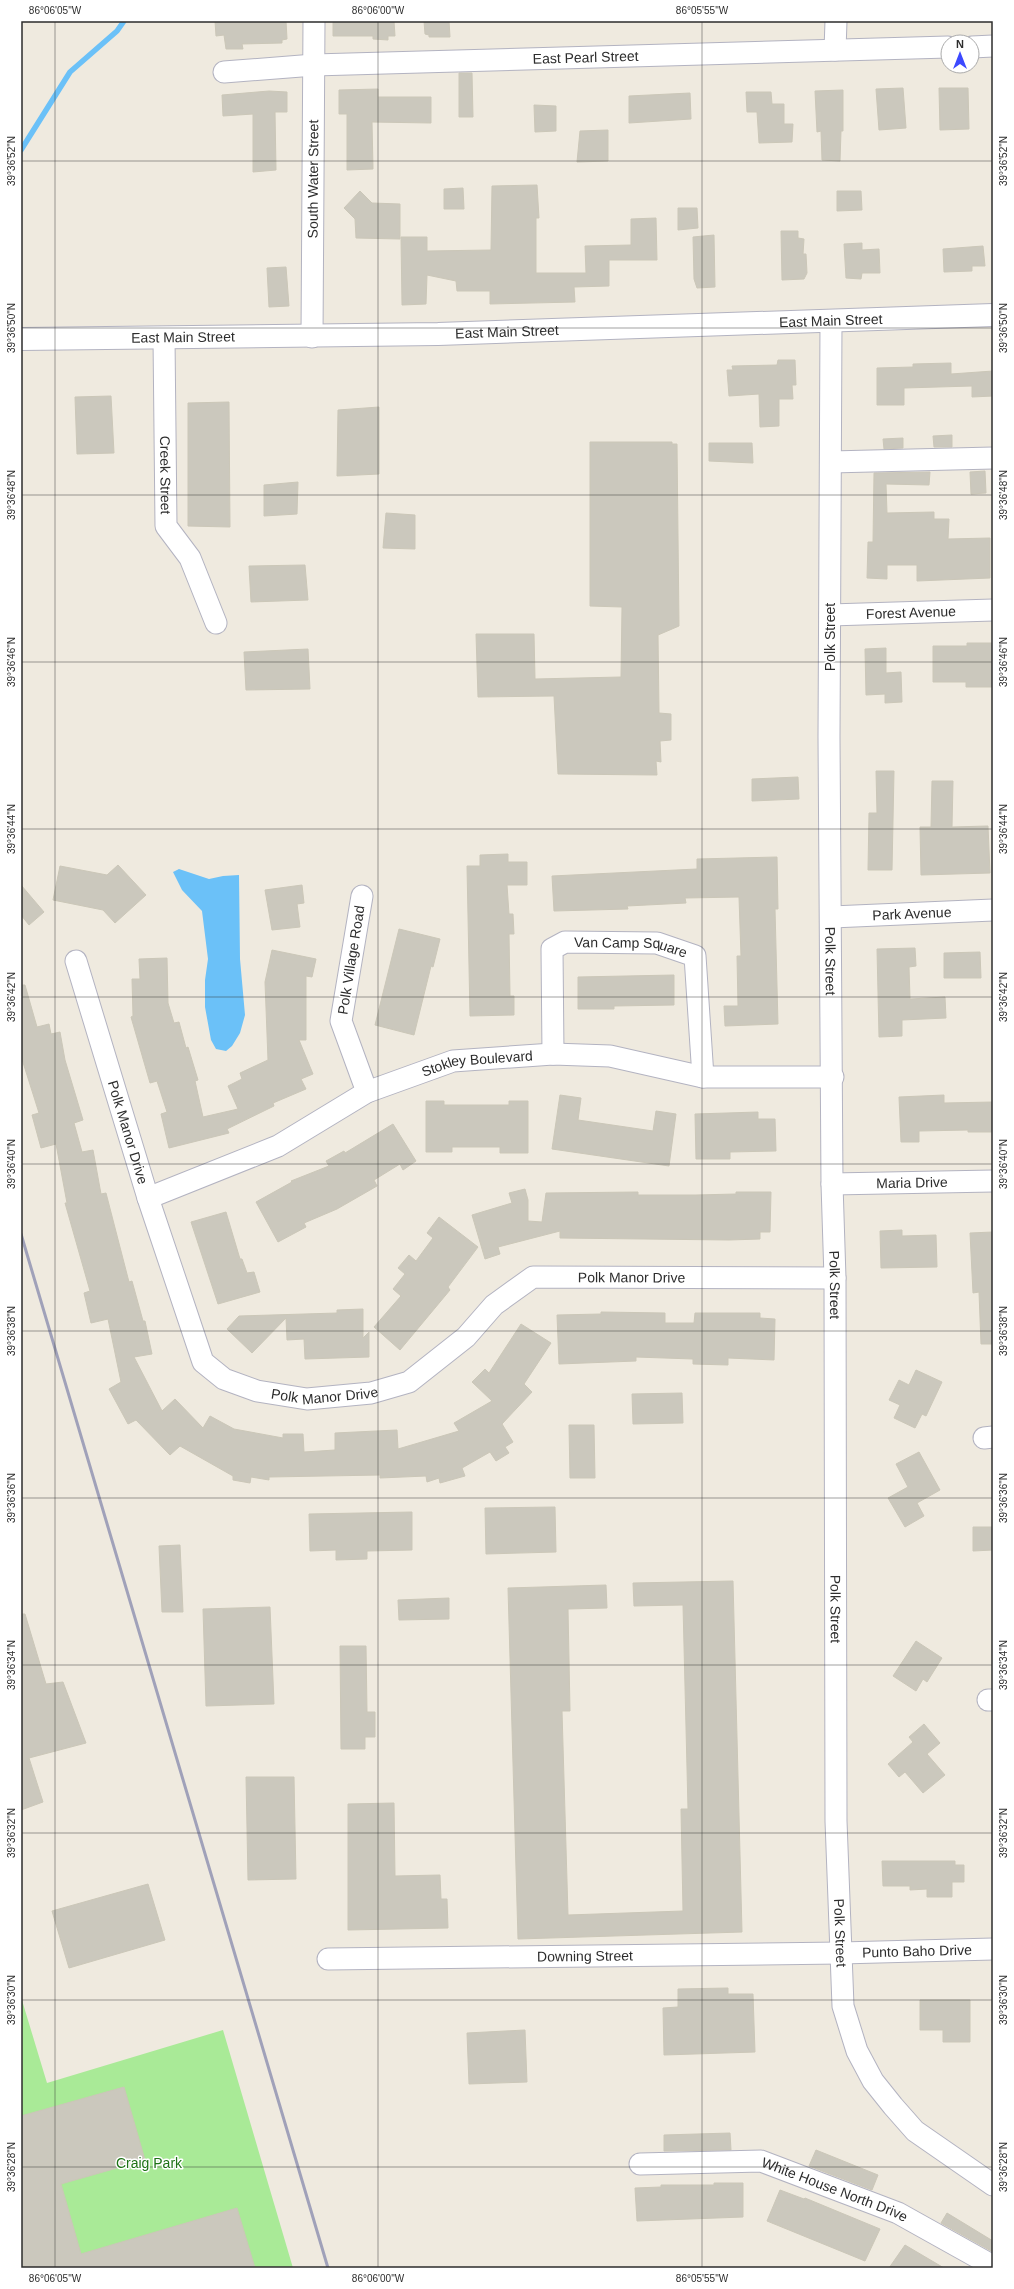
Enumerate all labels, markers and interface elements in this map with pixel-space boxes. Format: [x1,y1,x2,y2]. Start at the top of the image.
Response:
text: 86°06'05"W [29,5,82,16]
text: 86°06'00"W [352,5,405,16]
text: 86°05'55"W [676,5,729,16]
north arrow [940,34,980,74]
text: N [956,38,964,50]
street label: East Pearl Street [532,48,639,67]
street label: South Water Street [305,120,321,238]
text: 39°36'52"N [6,136,17,186]
text: 39°36'52"N [998,136,1009,186]
text: 39°36'50"N [6,303,17,353]
text: 39°36'50"N [998,303,1009,353]
street label: East Main Street [779,311,883,330]
street label: East Main Street [455,322,559,341]
street label: East Main Street [131,328,235,346]
street label: Creek Street [157,436,174,515]
text: 39°36'48"N [6,470,17,520]
text: 39°36'48"N [998,470,1009,520]
street label: Polk Street [822,603,838,671]
street label: Forest Avenue [866,603,956,622]
text: 39°36'46"N [6,637,17,687]
text: 39°36'46"N [998,637,1009,687]
text: 39°36'44"N [6,804,17,854]
text: 39°36'44"N [998,804,1009,854]
street label: Polk Village Road [334,904,368,1016]
street label: Park Avenue [872,904,952,923]
street label: Polk Street [822,927,839,995]
street label: Van Camp Square [574,934,689,961]
text: 39°36'42"N [6,972,17,1022]
text: 39°36'42"N [998,972,1009,1022]
street label: Stokley Boulevard [419,1047,533,1080]
street label: Polk Manor Drive [105,1079,151,1186]
text: 39°36'40"N [6,1139,17,1189]
text: 39°36'40"N [998,1139,1009,1189]
street label: Maria Drive [876,1174,948,1191]
street label: Polk Street [826,1250,843,1319]
street label: Polk Manor Drive [578,1269,686,1286]
text: 39°36'38"N [6,1306,17,1356]
text: 39°36'38"N [998,1306,1009,1356]
street label: Polk Manor Drive [270,1383,380,1407]
text: 39°36'36"N [6,1473,17,1523]
text: 39°36'36"N [998,1473,1009,1523]
street label: Polk Street [828,1575,844,1643]
text: 39°36'34"N [6,1640,17,1690]
text: 39°36'34"N [998,1640,1009,1690]
text: 39°36'32"N [6,1808,17,1858]
text: 39°36'32"N [998,1808,1009,1858]
street label: Polk Street [831,1898,850,1968]
street label: Punto Baho Drive [862,1942,972,1960]
street label: Downing Street [537,1947,633,1965]
text: 39°36'30"N [6,1975,17,2025]
text: 39°36'30"N [998,1975,1009,2025]
text: 39°36'28"N [6,2142,17,2192]
text: 39°36'28"N [998,2142,1009,2192]
street label: White House North Drive [760,2154,911,2225]
park label: Craig Park [116,2155,183,2171]
text: 86°06'05"W [29,2273,82,2284]
text: 86°06'00"W [352,2273,405,2284]
text: 86°05'55"W [676,2273,729,2284]

